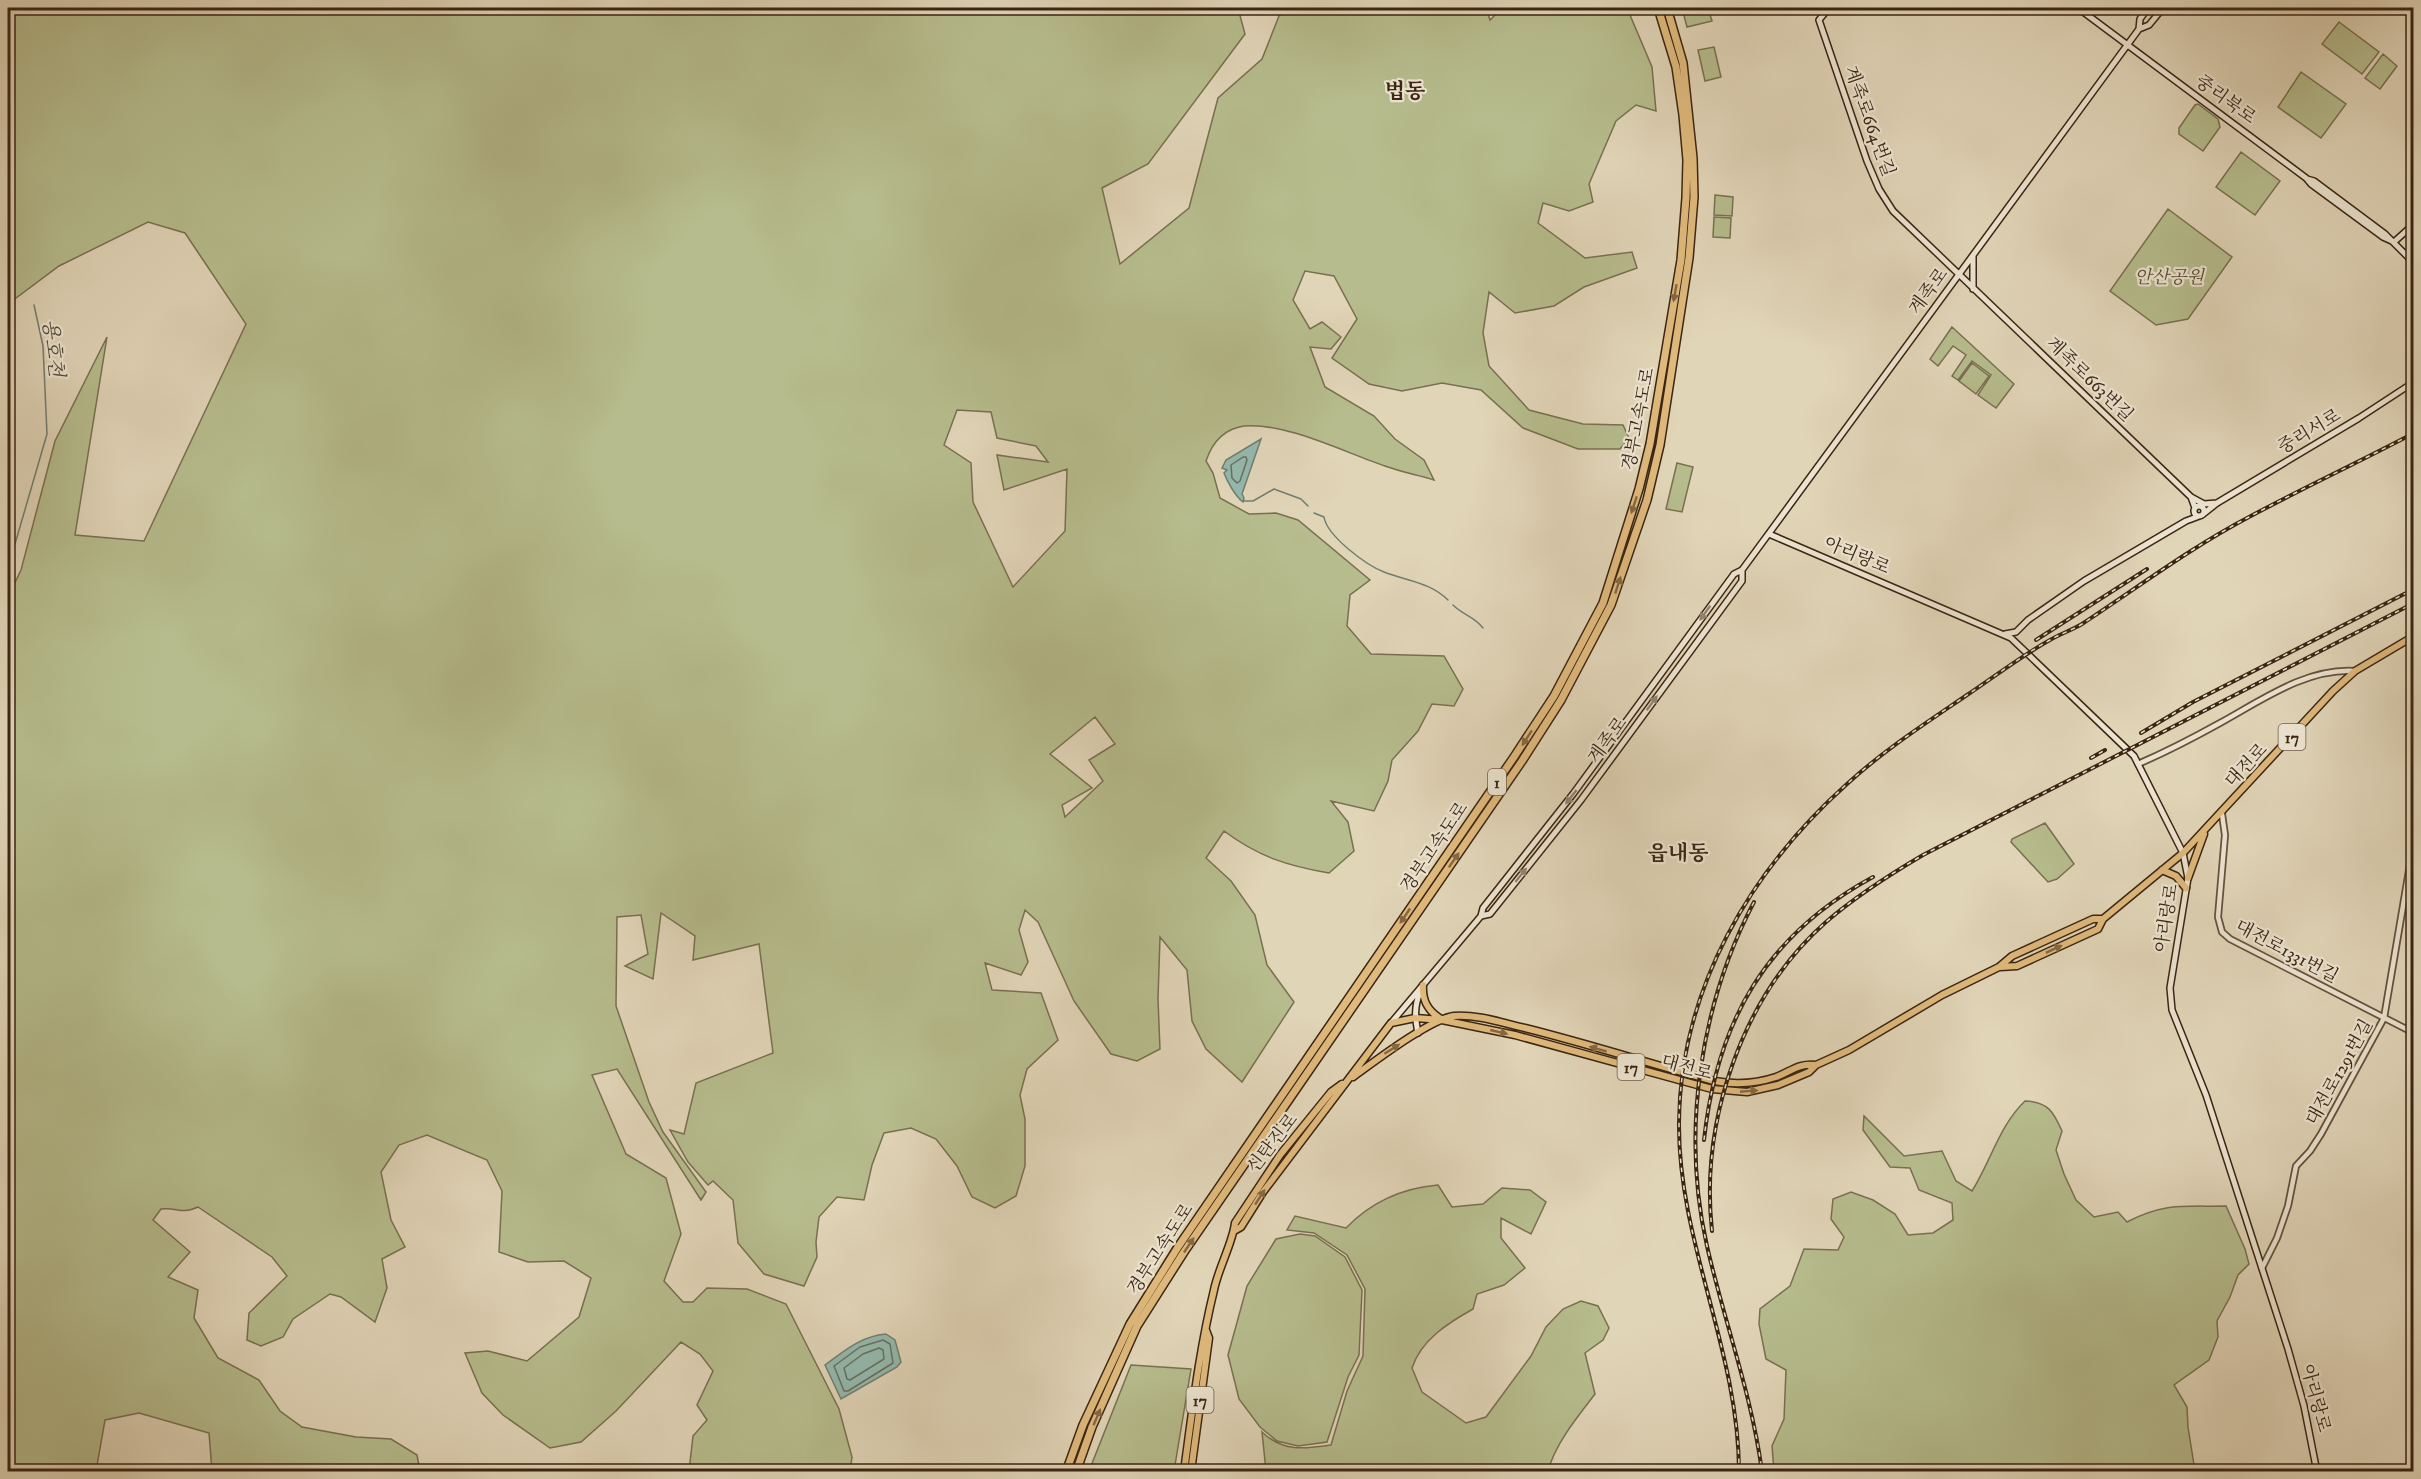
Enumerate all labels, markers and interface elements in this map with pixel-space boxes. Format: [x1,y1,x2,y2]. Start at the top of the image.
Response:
street label: 계족로664번길 [1839,63,1899,180]
street label: 중리북로 [2191,70,2260,129]
district label: 법동 [1385,79,1425,105]
street label: 계족로 [1905,264,1953,319]
park label: 안산공원 [2134,267,2205,289]
one-way arrow [1671,284,1680,303]
water label: 용호천 [37,318,69,380]
street label: 계족로663번길 [2041,333,2137,427]
street label: 경부고속도로 [1618,366,1660,472]
street label: 중리서로 [2274,405,2345,459]
one-way arrow [1629,496,1638,514]
street label: 아리랑로 [1820,532,1893,580]
one-way arrow [1613,576,1623,594]
one-way arrow [1699,605,1711,621]
one-way arrow [1646,696,1658,712]
street label: 계족로 [1584,713,1632,768]
road number: 17 [2278,724,2306,750]
one-way arrow [1522,730,1533,746]
street label: 대전로 [2221,739,2273,792]
road number: 1 [1488,769,1506,795]
one-way arrow [1565,789,1577,805]
street label: 경부고속도로 [1397,798,1473,897]
district label: 읍내동 [1648,841,1708,867]
one-way arrow [1448,852,1460,868]
one-way arrow [1514,868,1527,883]
street label: 아리랑로 [2151,882,2183,954]
one-way arrow [1399,908,1411,924]
street label: 대전로1331번길 [2231,916,2342,988]
one-way arrow [2046,944,2064,954]
street label: 대전로1291번길 [2302,1016,2378,1129]
one-way arrow [1490,1027,1508,1037]
one-way arrow [1384,1043,1400,1054]
one-way arrow [1589,1044,1607,1053]
street label: 대전로 [1659,1051,1715,1085]
road number: 17 [1618,1054,1644,1080]
one-way arrow [1740,1087,1759,1096]
street label: 신탄진로 [1243,1109,1303,1178]
one-way arrow [1254,1189,1265,1205]
street label: 경부고속도로 [1123,1200,1198,1299]
one-way arrow [1183,1238,1195,1254]
street label: 아리랑로 [2295,1362,2335,1435]
road number: 17 [1186,1387,1214,1413]
one-way arrow [1092,1408,1101,1425]

